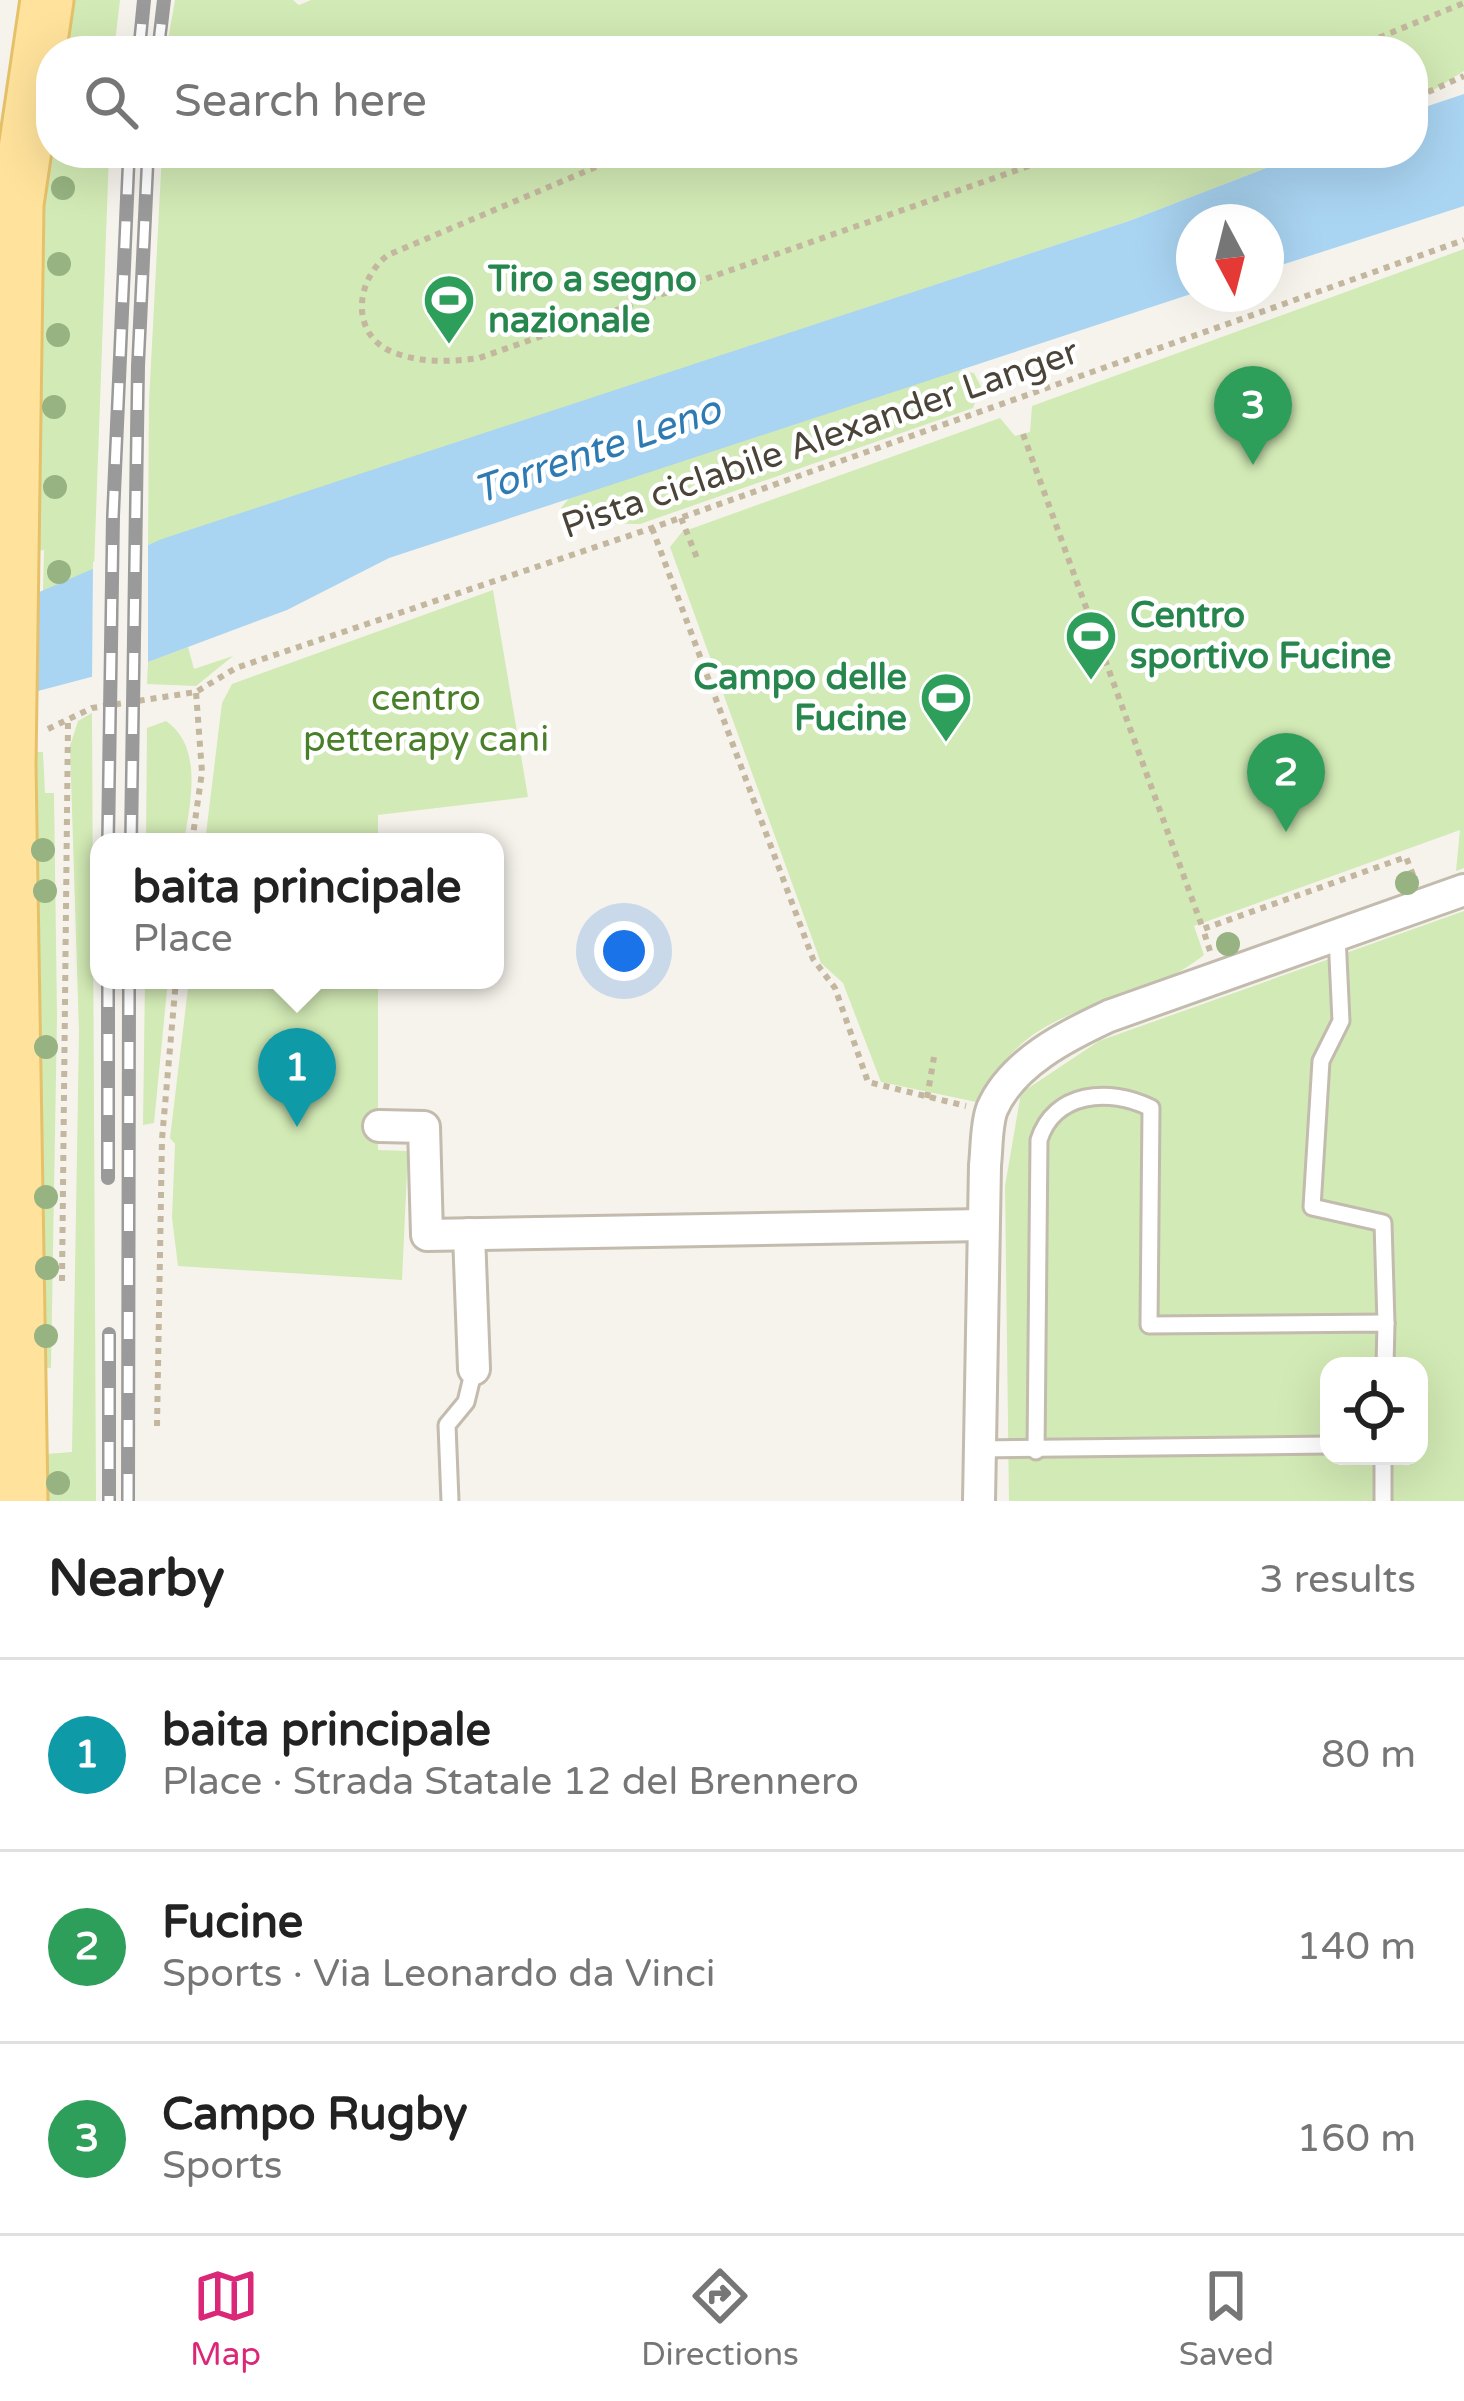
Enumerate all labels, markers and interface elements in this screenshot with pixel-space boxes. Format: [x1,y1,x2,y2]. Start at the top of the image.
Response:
search box [36,36,1428,168]
icon: search [78,69,144,135]
text: Search here [174,75,427,129]
north arrow [1176,204,1284,312]
place label: Tiro a segno nazionale [487,258,697,342]
sports icon: Tiro a segno nazionale [421,272,477,346]
street label: Pista ciclabile Alexander Langer [556,330,1084,548]
pin: 3 [1214,366,1292,465]
water label: Torrente Leno [467,385,729,514]
place label: Centro sportivo Fucine [1130,594,1391,678]
sports icon: Centro sportivo Fucine [1063,608,1119,682]
place label: Campo delle Fucine [693,656,907,740]
sports icon: Campo delle Fucine [918,670,974,744]
park label: centro petterapy cani [303,677,549,761]
pin: 2 [1247,733,1325,832]
popup [90,833,504,989]
text: baita principale [133,861,461,915]
text: Place [133,915,233,962]
your location [594,921,654,981]
pin: 1 [258,1028,336,1127]
map controls [1320,1357,1428,1465]
button: locate [1320,1357,1428,1465]
text: Nearby [48,1548,225,1610]
text: 3 results [1259,1556,1416,1603]
text: baita principale [162,1704,491,1758]
text: 1 [75,1731,99,1778]
text: 80 m [1321,1731,1416,1778]
text: Place · Strada Statale 12 del Brennero [162,1758,859,1805]
text: Fucine [162,1896,303,1950]
text: 2 [75,1923,99,1970]
text: 140 m [1297,1923,1416,1970]
text: Sports · Via Leonardo da Vinci [162,1950,716,1997]
text: Campo Rugby [162,2088,467,2142]
text: 3 [75,2115,99,2162]
text: 160 m [1297,2115,1416,2162]
text: Sports [162,2142,283,2189]
tab: Map [190,2263,261,2374]
tab: Directions [641,2263,799,2374]
tab: Saved [1179,2263,1274,2374]

